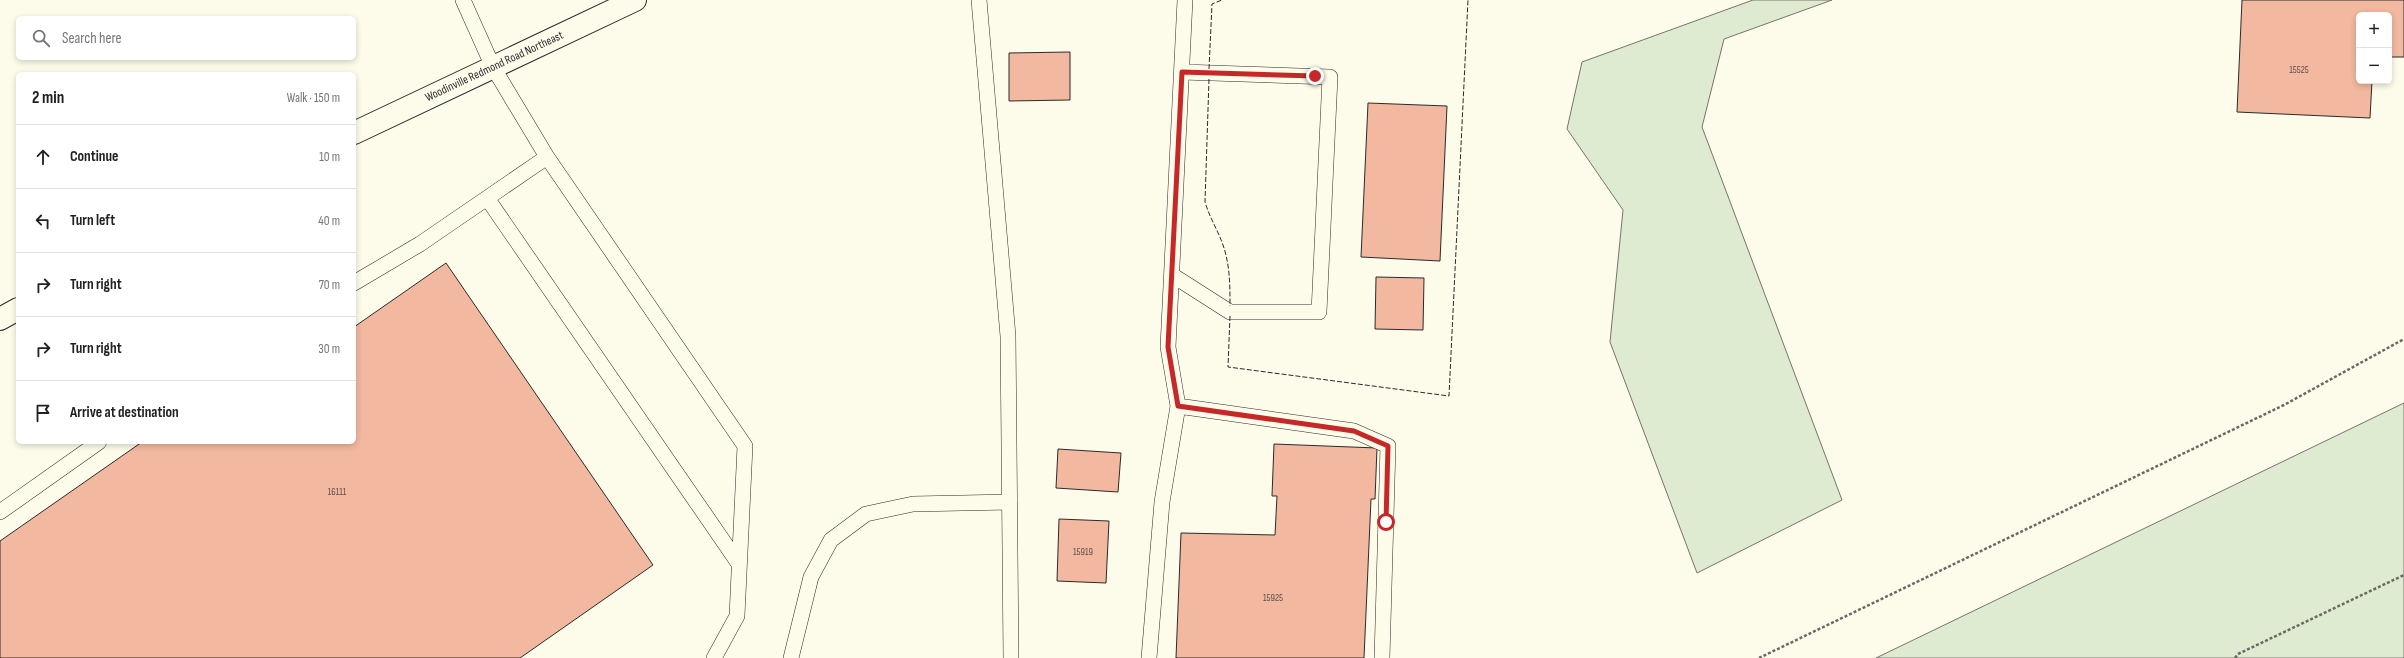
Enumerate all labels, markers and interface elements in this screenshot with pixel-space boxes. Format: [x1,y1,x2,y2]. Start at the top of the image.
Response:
map controls [2356,12,2392,84]
button: + [2356,12,2392,48]
search box [16,16,356,60]
icon: search [30,27,52,49]
street label: Woodinville Redmond Road Northeast [423,28,566,105]
text: Search here [62,29,122,48]
button: − [2356,48,2392,84]
house number: 15525 [2289,64,2309,76]
route end [1306,67,1324,85]
text: 2 min [32,88,64,108]
text: Walk · 150 m [287,90,340,106]
icon: ahead [32,146,54,168]
text: Continue [70,147,119,166]
text: 10 m [319,149,340,165]
icon: left [32,210,54,232]
text: Turn left [70,211,115,230]
text: 40 m [318,213,340,229]
icon: right [32,274,54,296]
text: Turn right [70,275,122,294]
text: 70 m [319,277,340,293]
icon: right [32,338,54,360]
text: Turn right [70,339,122,358]
text: 30 m [318,341,340,357]
icon: arrive [32,402,54,424]
text: Arrive at destination [70,403,179,422]
house number: 16111 [328,486,347,498]
route start [1377,513,1395,531]
house number: 15919 [1073,546,1093,558]
house number: 15925 [1263,592,1283,604]

